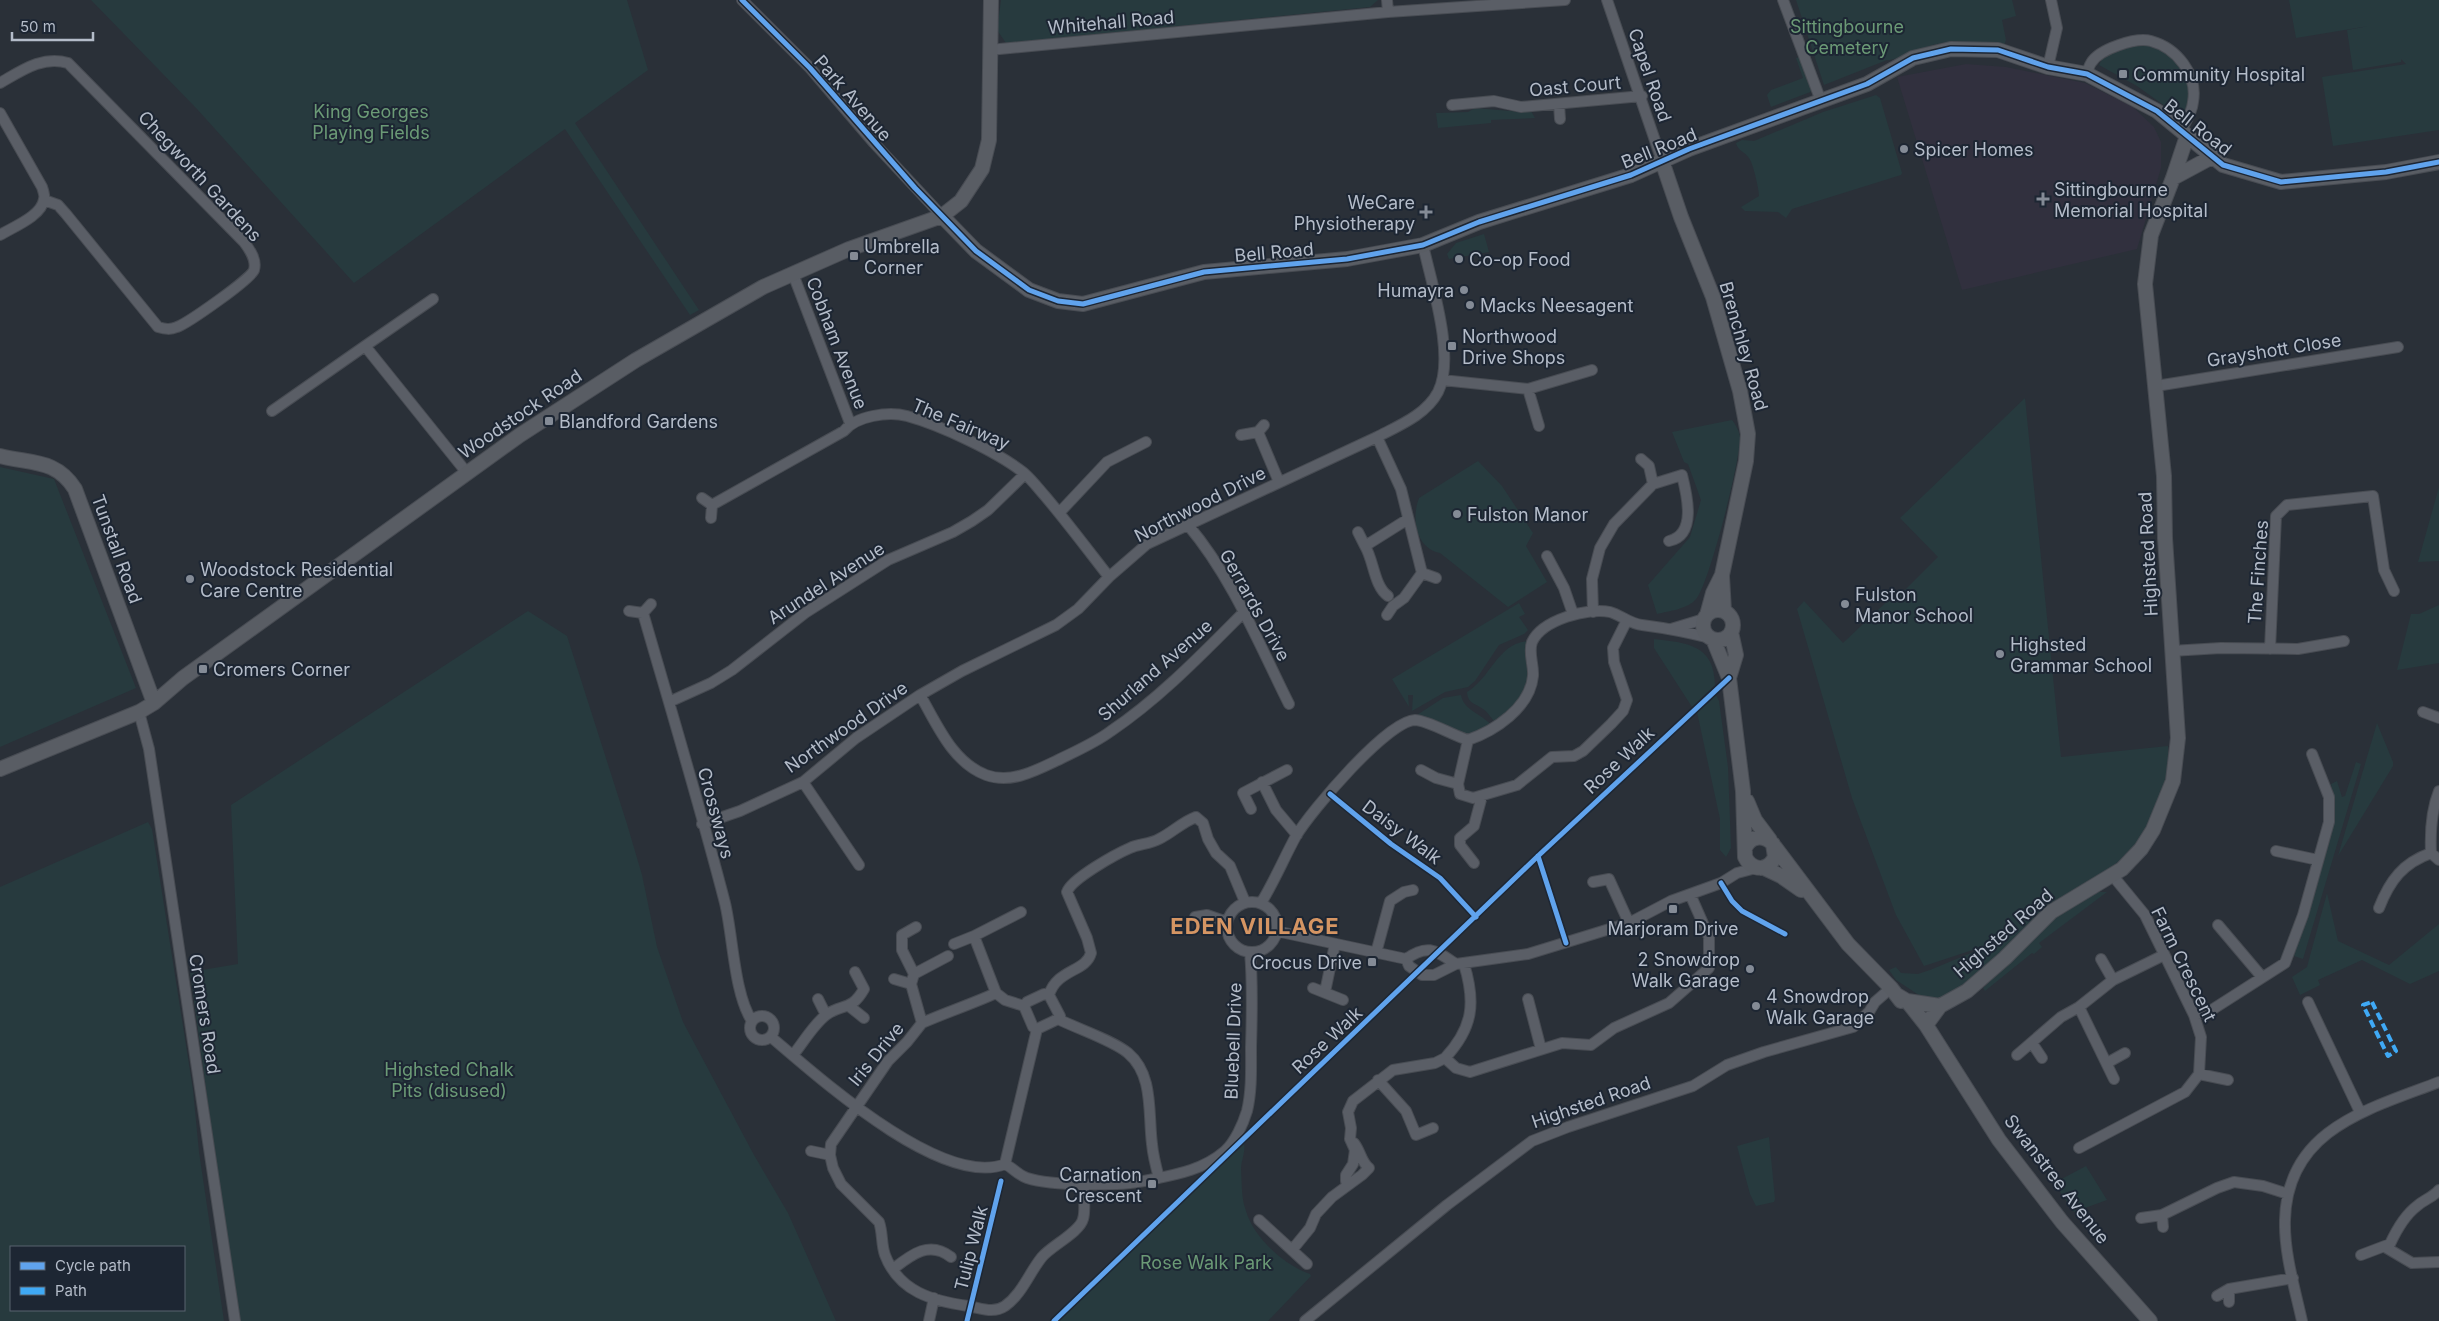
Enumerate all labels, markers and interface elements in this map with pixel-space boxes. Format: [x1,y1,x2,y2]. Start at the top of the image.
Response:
street label: Whitehall Road [1047,6,1175,38]
scale bar [12,10,94,42]
park label: Sittingbourne Cemetery [1790,16,1904,58]
text: 50 m [20,17,56,36]
street label: Capel Road [1624,25,1676,125]
street label: Park Avenue [810,51,896,145]
place label: Community Hospital [2133,64,2305,85]
marker: Community Hospital [2117,68,2129,80]
street label: Oast Court [1528,72,1622,100]
street label: Bell Road [2160,94,2236,160]
park label: King Georges Playing Fields [312,101,430,143]
street label: Chegworth Gardens [134,106,266,246]
street label: Bell Road [1618,123,1700,173]
place label: Spicer Homes [1914,139,2033,160]
marker: Spicer Homes [1898,143,1910,155]
place label: Sittingbourne Memorial Hospital [2054,179,2208,221]
place label: WeCare Physiotherapy [1294,192,1415,234]
marker: Sittingbourne Memorial Hospital [2036,192,2050,206]
marker: WeCare Physiotherapy [1419,205,1433,219]
place label: Umbrella Corner [864,236,940,278]
street label: Bell Road [1233,238,1315,266]
place label: Co-op Food [1469,249,1571,270]
marker: Umbrella Corner [848,250,860,262]
marker: Co-op Food [1453,253,1465,265]
street label: Cobham Avenue [802,274,872,412]
street label: Brenchley Road [1716,279,1772,413]
place label: Humayra [1377,280,1454,301]
marker: Humayra [1458,284,1470,296]
place label: Macks Neesagent [1480,295,1633,316]
marker: Macks Neesagent [1464,299,1476,311]
place label: Northwood Drive Shops [1462,326,1565,368]
street label: Grayshott Close [2205,329,2343,371]
marker: Northwood Drive Shops [1446,340,1458,352]
street label: Woodstock Road [454,365,586,463]
street label: The Fairway [909,394,1013,454]
place label: Blandford Gardens [559,411,718,432]
marker: Blandford Gardens [543,415,555,427]
street label: Northwood Drive [1131,462,1269,546]
street label: Highsted Road [2134,491,2162,617]
street label: Tunstall Road [88,492,146,606]
place label: Fulston Manor [1467,504,1589,525]
marker: Fulston Manor [1451,508,1463,520]
street label: The Finches [2244,519,2272,625]
street label: Arundel Avenue [764,538,888,628]
street label: Gerrards Drive [1216,545,1294,665]
place label: Woodstock Residential Care Centre [200,559,393,601]
marker: Woodstock Residential Care Centre [184,573,196,585]
place label: Fulston Manor School [1855,584,1973,626]
marker: Fulston Manor School [1839,598,1851,610]
street label: Shurland Avenue [1094,615,1216,725]
place label: Highsted Grammar School [2010,634,2152,676]
marker: Highsted Grammar School [1994,648,2006,660]
place label: Cromers Corner [213,659,350,680]
marker: Cromers Corner [197,663,209,675]
street label: Northwood Drive [781,677,911,777]
street label: Rose Walk [1580,722,1659,798]
street label: Crossways [694,765,738,861]
street label: Daisy Walk [1358,796,1446,869]
street label: Highsted Road [1949,884,2057,982]
marker: Marjoram Drive [1667,903,1679,915]
street label: Farm Crescent [2147,903,2221,1025]
district label: EDEN VILLAGE [1170,913,1340,939]
place label: Marjoram Drive [1608,918,1738,939]
place label: 2 Snowdrop Walk Garage [1632,949,1740,991]
street label: Cromers Road [185,952,225,1076]
place label: Crocus Drive [1251,952,1362,973]
marker: Crocus Drive [1366,956,1378,968]
marker: 2 Snowdrop Walk Garage [1744,963,1756,975]
street label: Bluebell Drive [1220,982,1246,1100]
place label: 4 Snowdrop Walk Garage [1766,986,1874,1028]
marker: 4 Snowdrop Walk Garage [1750,1000,1762,1012]
street label: Rose Walk [1288,1002,1367,1078]
street label: Iris Drive [844,1018,908,1090]
park label: Highsted Chalk Pits (disused) [384,1059,514,1101]
street label: Highsted Road [1529,1072,1653,1132]
street label: Swanstree Avenue [2000,1110,2114,1248]
place label: Carnation Crescent [1059,1164,1142,1206]
marker: Carnation Crescent [1146,1178,1158,1190]
street label: Tulip Walk [950,1203,992,1293]
legend [10,1246,185,1311]
park label: Rose Walk Park [1140,1252,1272,1273]
text: Cycle path [55,1256,131,1275]
text: Path [55,1281,87,1300]

